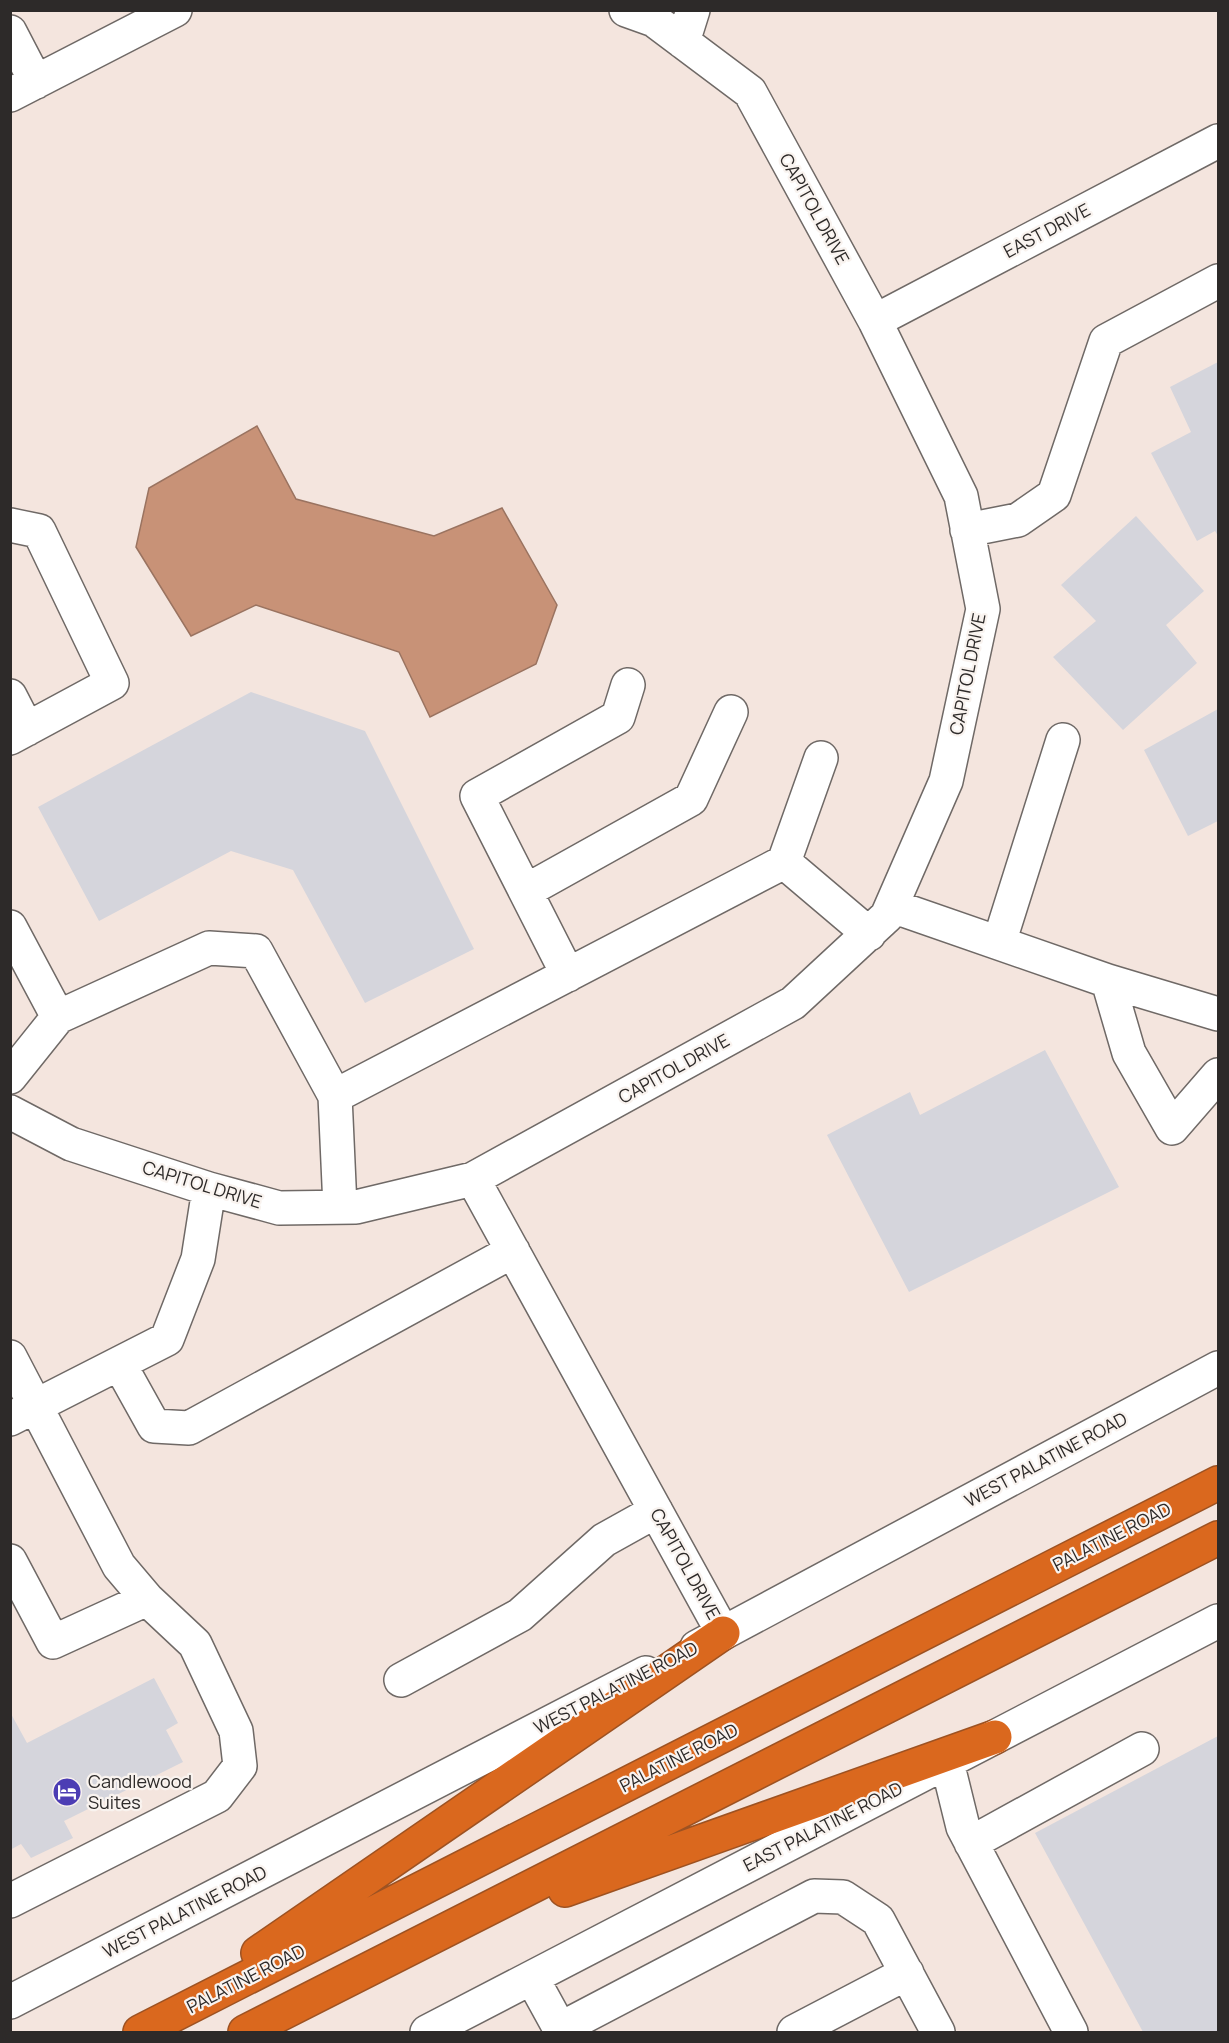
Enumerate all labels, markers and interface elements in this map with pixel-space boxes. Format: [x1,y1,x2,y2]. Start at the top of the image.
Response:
street label: CAPITOL DRIVE [774,149,855,268]
street label: EAST DRIVE [999,197,1094,263]
street label: CAPITOL DRIVE [943,611,991,737]
street label: CAPITOL DRIVE [614,1028,733,1109]
street label: CAPITOL DRIVE [140,1155,265,1214]
street label: WEST PALATINE ROAD [960,1406,1131,1512]
street label: PALATINE ROAD [1048,1496,1175,1576]
street label: CAPITOL DRIVE [645,1504,726,1623]
street label: WEST PALATINE ROAD [529,1635,702,1739]
street label: PALATINE ROAD [615,1717,742,1797]
place label: Candlewood Suites [88,1769,192,1814]
hotel icon: Candlewood Suites [51,1776,83,1808]
street label: EAST PALATINE ROAD [739,1776,906,1877]
street label: WEST PALATINE ROAD [98,1859,271,1963]
street label: PALATINE ROAD [182,1938,309,2018]

